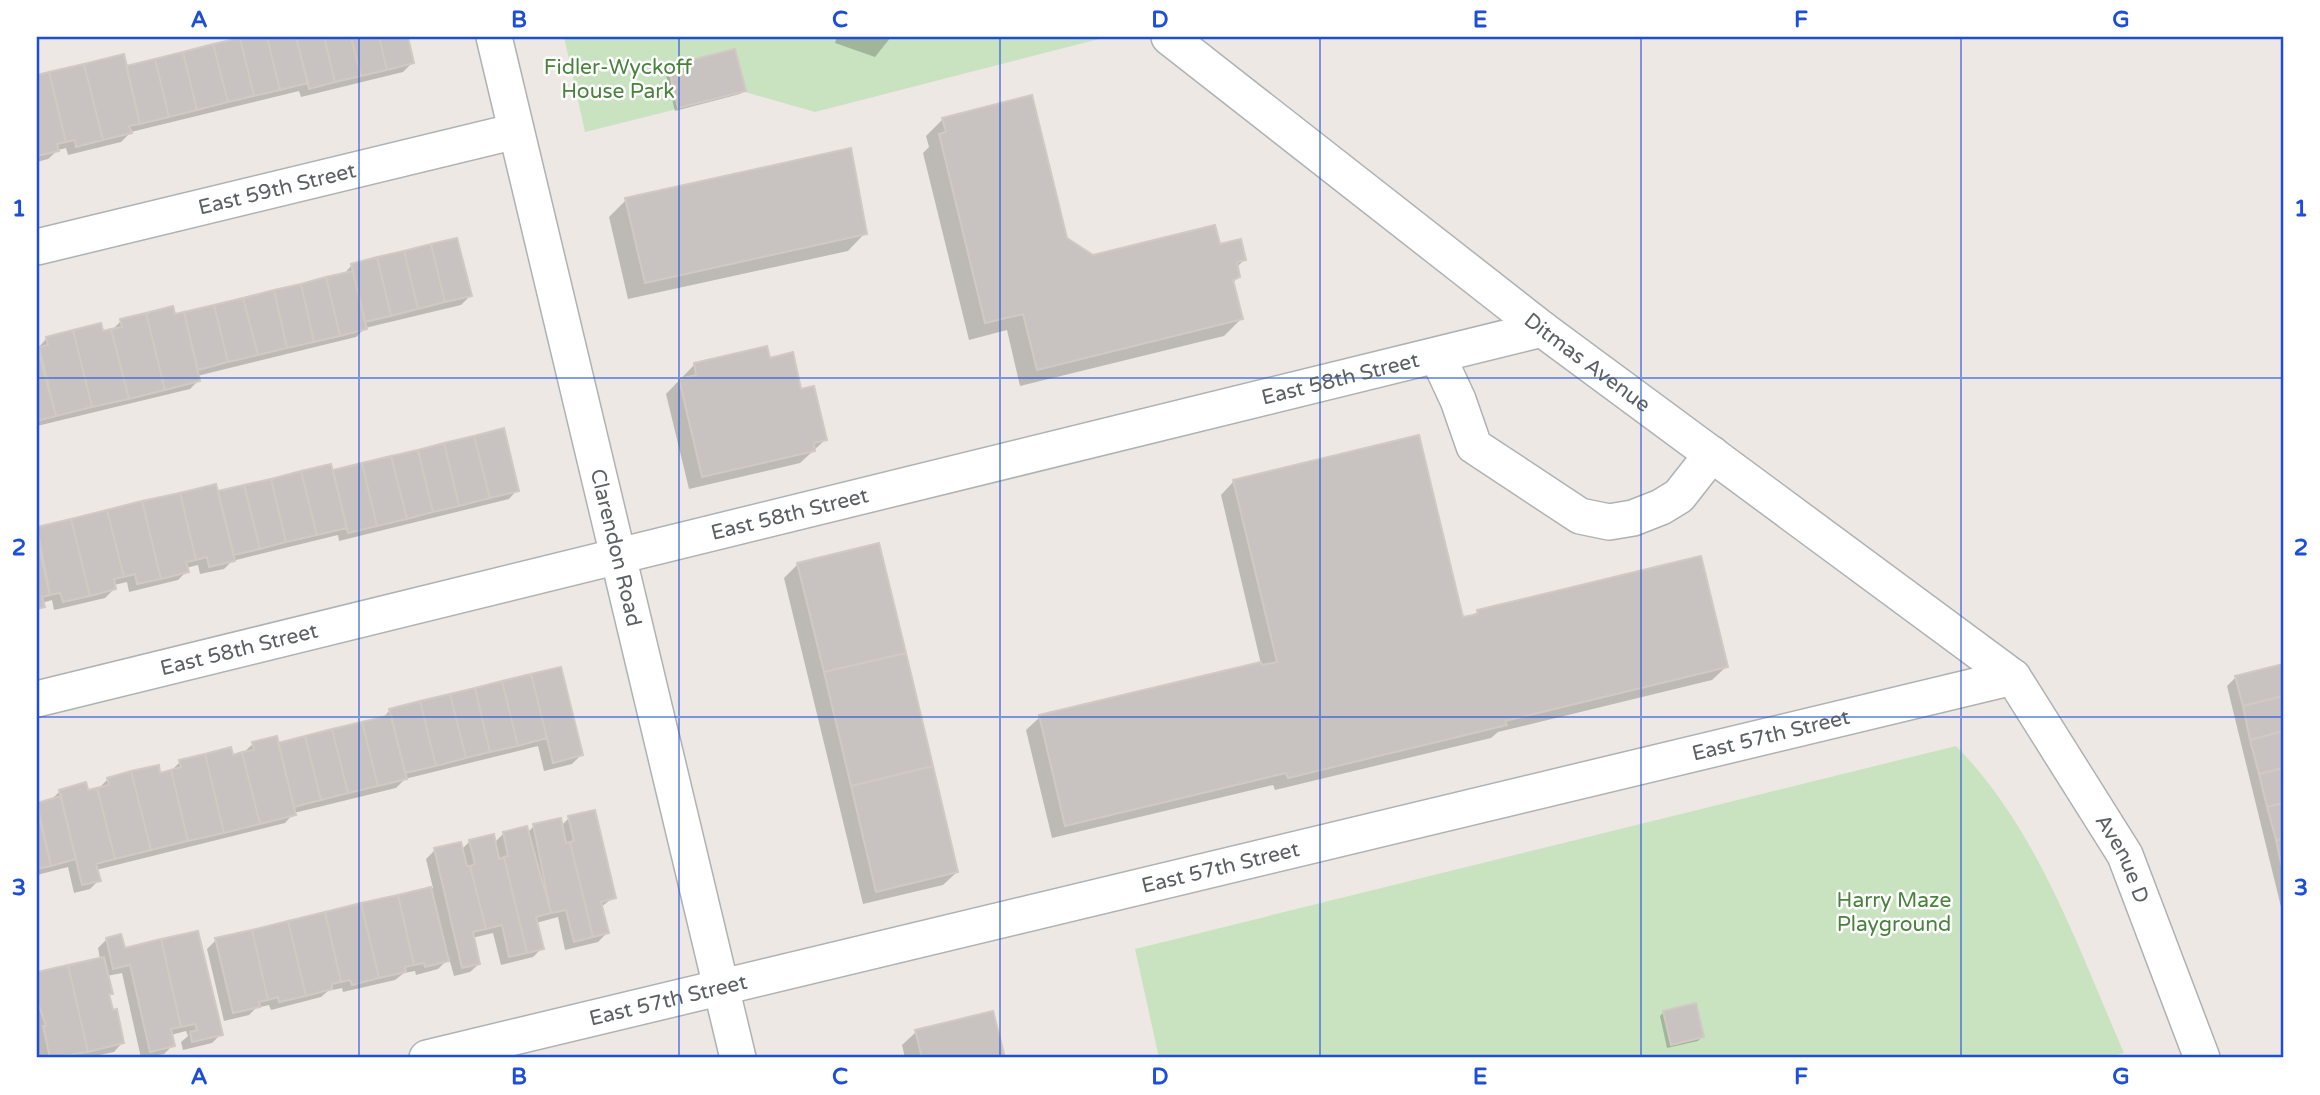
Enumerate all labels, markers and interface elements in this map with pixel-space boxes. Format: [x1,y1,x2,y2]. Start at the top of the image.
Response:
text: A [190,6,208,34]
text: B [511,6,527,34]
text: C [832,6,848,34]
text: D [1151,6,1169,34]
text: E [1473,6,1487,34]
text: F [1794,6,1808,34]
text: G [2112,6,2130,34]
park label: Fidler-Wyckoff House Park [544,55,693,104]
street label: East 59th Street [196,158,358,220]
text: 1 [12,195,26,223]
text: 1 [2294,195,2308,223]
street label: Ditmas Avenue [1519,307,1655,417]
street label: East 58th Street [1259,347,1422,410]
street label: Clarendon Road [585,466,647,629]
street label: East 58th Street [708,483,871,545]
text: 2 [12,534,26,562]
text: 2 [2294,534,2308,562]
street label: East 58th Street [158,618,320,681]
street label: East 57th Street [1689,704,1852,766]
street label: Avenue D [2090,810,2155,907]
street label: East 57th Street [1139,836,1302,898]
text: 3 [12,874,26,902]
text: 3 [2294,874,2308,902]
park label: Harry Maze Playground [1837,888,1952,937]
street label: East 57th Street [587,969,749,1031]
text: A [190,1063,208,1091]
text: B [511,1063,527,1091]
text: C [832,1063,848,1091]
text: D [1151,1063,1169,1091]
text: E [1473,1063,1487,1091]
text: F [1794,1063,1808,1091]
text: G [2112,1063,2130,1091]

